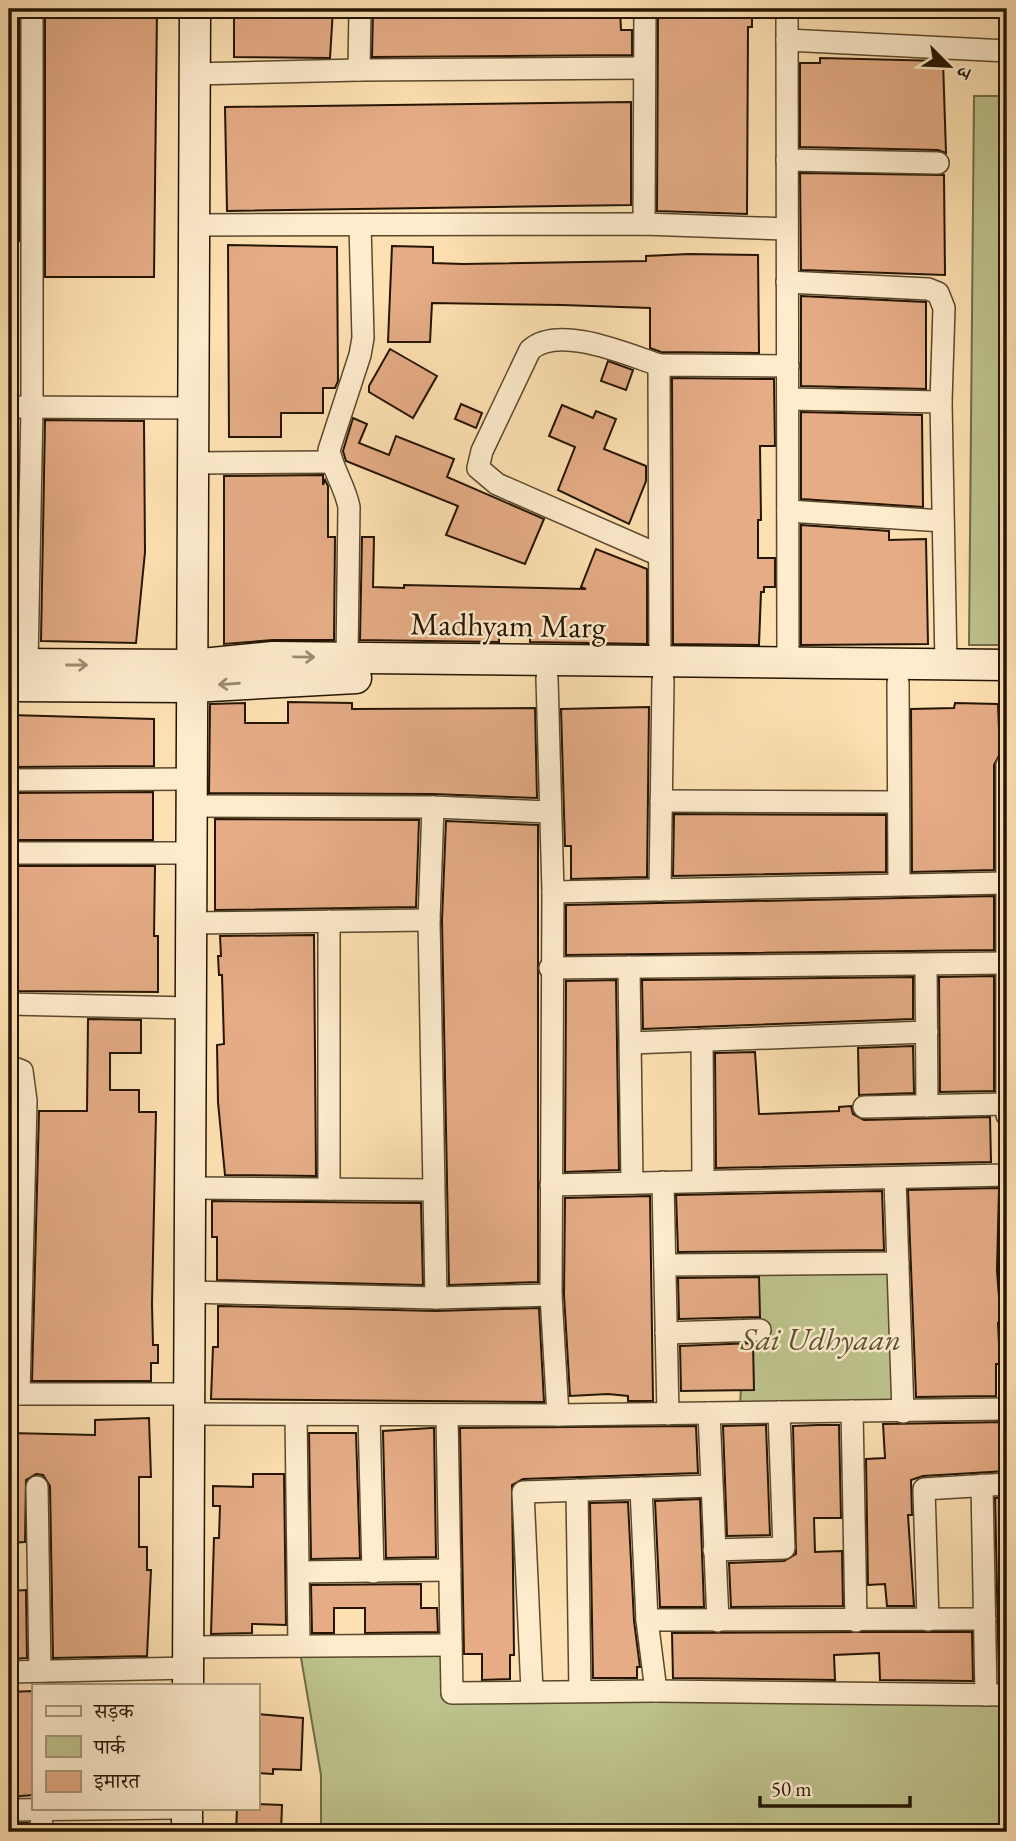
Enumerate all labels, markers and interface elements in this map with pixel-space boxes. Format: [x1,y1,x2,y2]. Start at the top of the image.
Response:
north arrow [914,32,984,102]
text: उ [950,61,978,83]
street label: Madhyam Marg [410,602,607,648]
one-way arrow [292,651,315,664]
one-way arrow [65,658,88,672]
one-way arrow [218,678,241,691]
park label: Sai Udhyaan [740,1318,901,1360]
legend [32,1684,259,1810]
text: सड़क [93,1697,134,1724]
text: पार्क [93,1733,126,1760]
scale bar [760,1764,911,1808]
text: इमारत [93,1767,141,1794]
text: 50 m [771,1775,812,1802]

